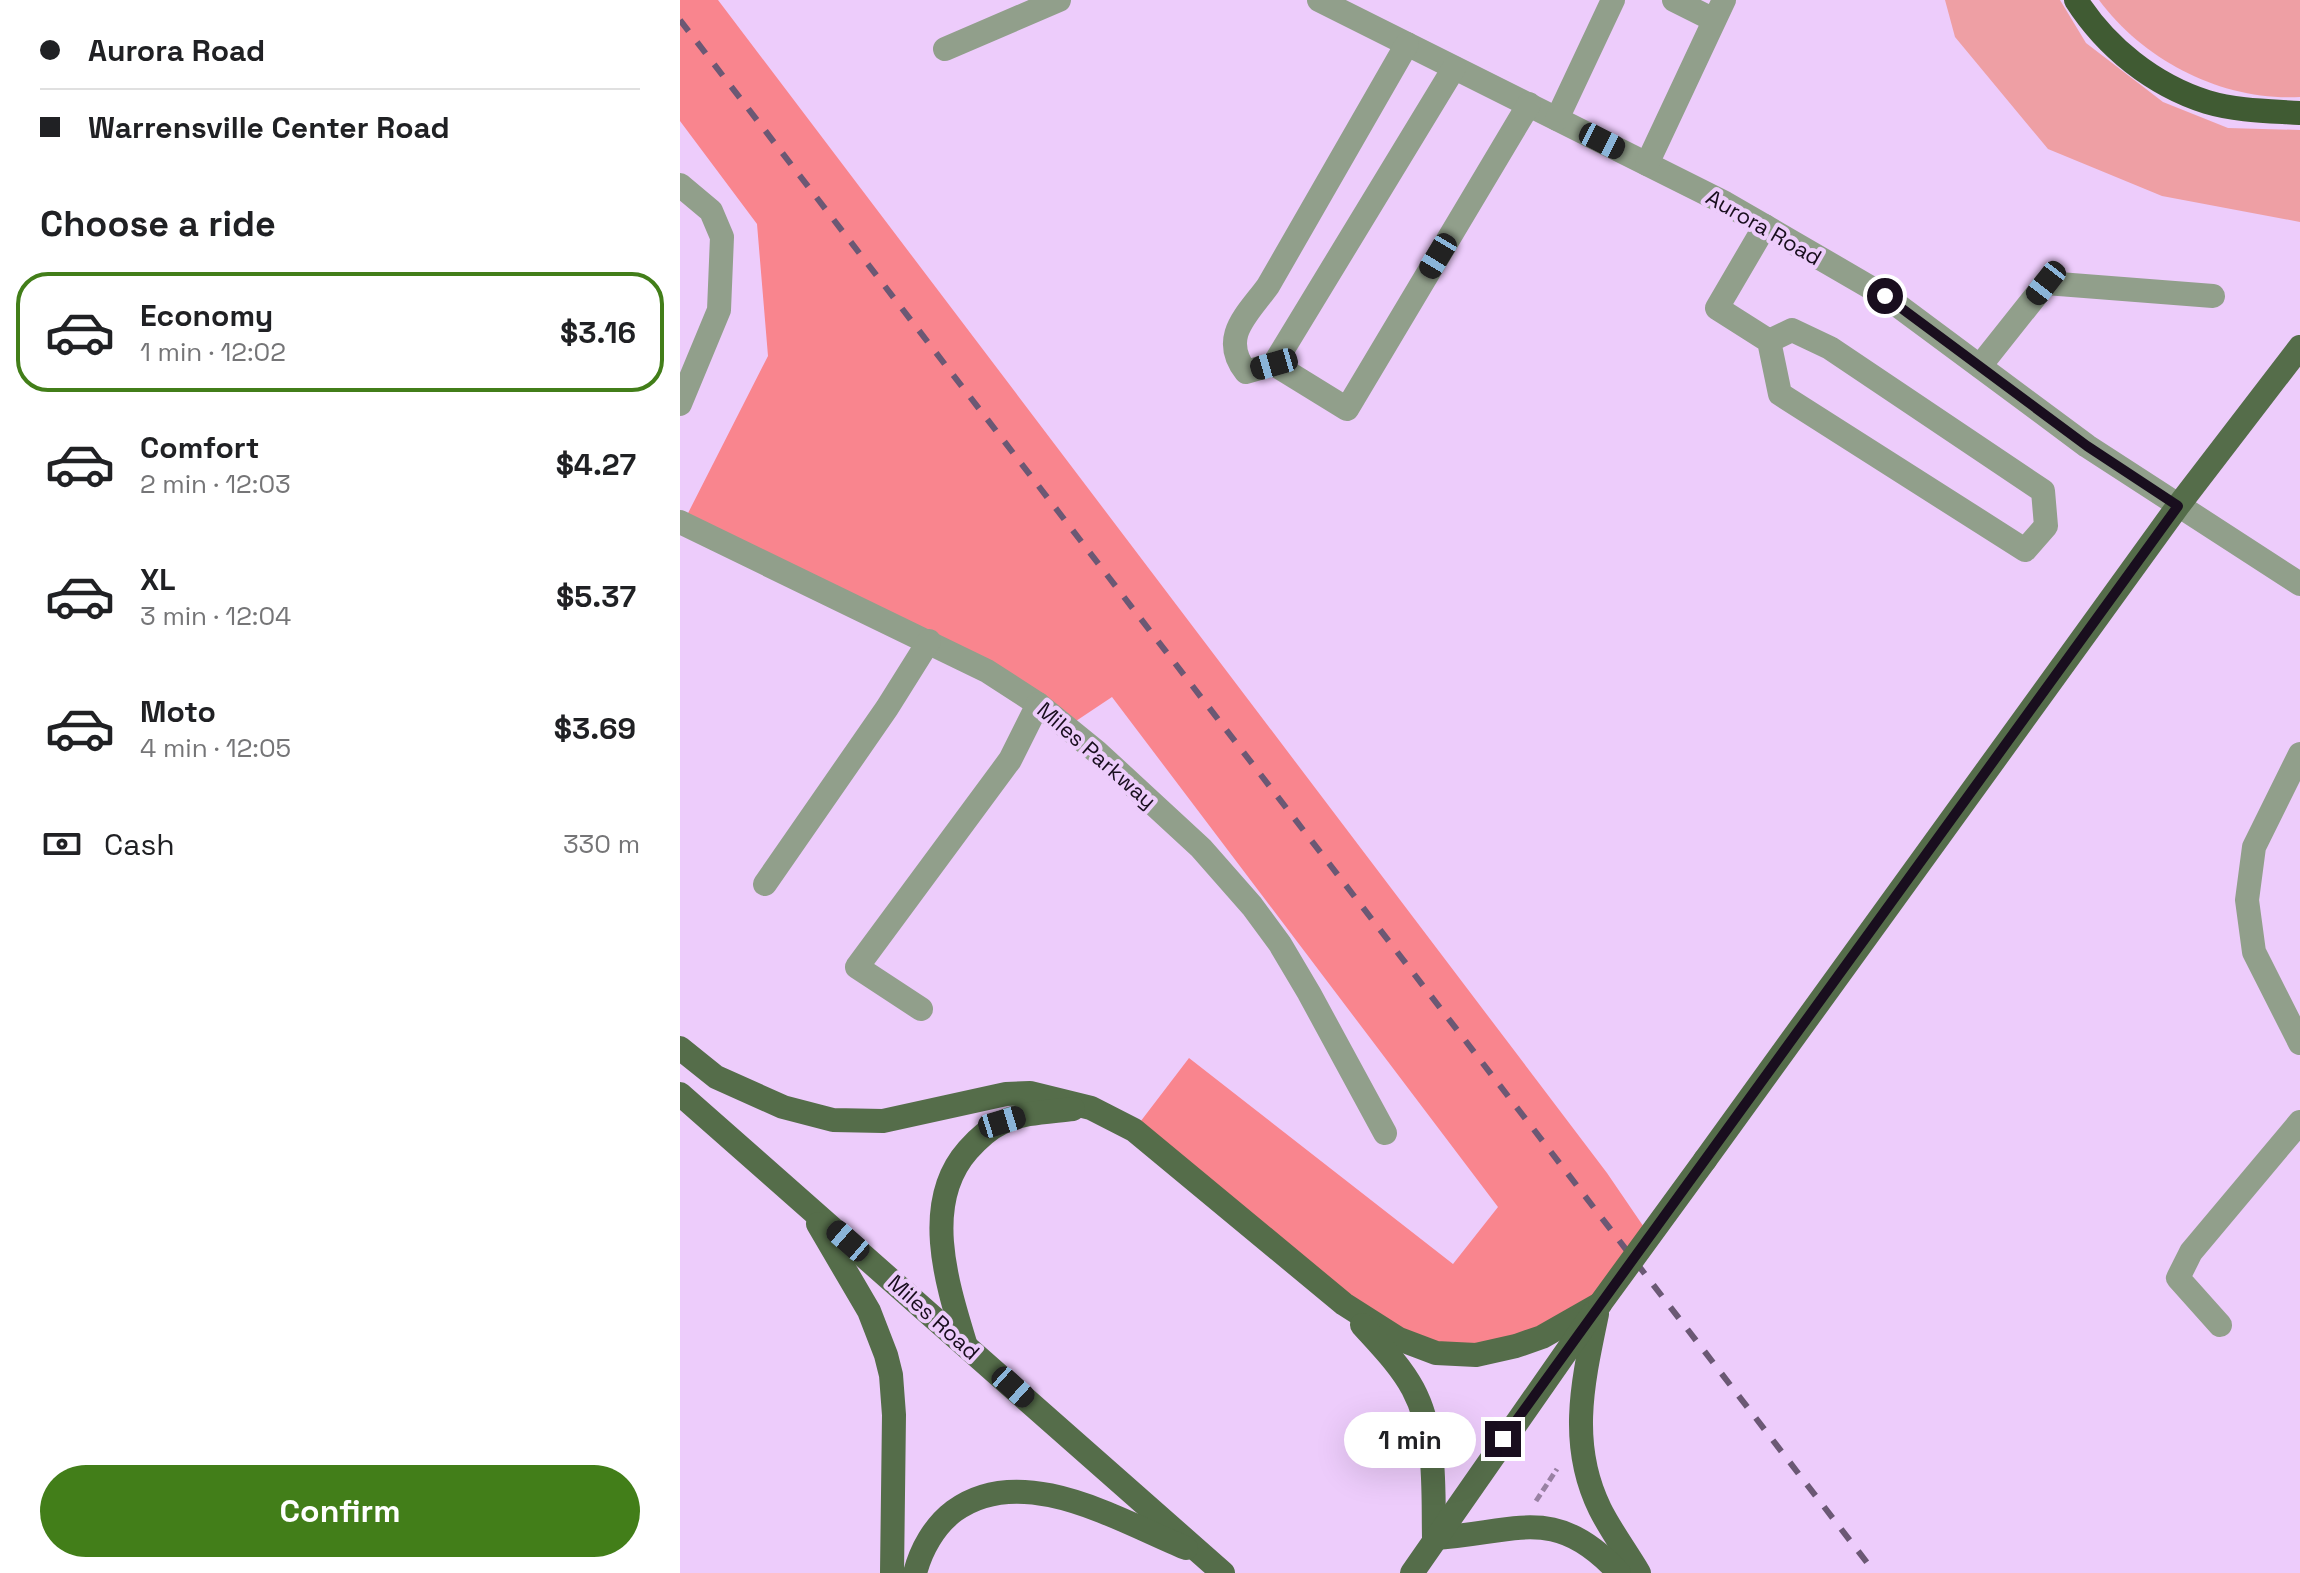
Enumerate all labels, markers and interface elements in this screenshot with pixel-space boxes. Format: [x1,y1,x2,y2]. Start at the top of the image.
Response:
text: Aurora Road [88,31,265,70]
text: Warrensville Center Road [88,108,450,147]
car [1575,119,1629,163]
street label: Aurora Road [1701,183,1827,271]
text: Choose a ride [40,201,276,247]
car [1415,229,1461,283]
car [2022,257,2070,309]
route start [1867,278,1903,314]
icon: car [44,296,116,368]
text: Economy [140,296,273,335]
text: $3.16 [560,313,636,352]
text: 1 min · 12:02 [140,335,286,369]
car [1248,346,1300,382]
icon: car [44,428,116,500]
text: Comfort [140,428,259,467]
text: $4.27 [556,445,636,484]
text: 2 min · 12:03 [140,467,291,501]
icon: car [44,560,116,632]
text: XL [140,560,176,599]
text: $5.37 [556,577,636,616]
text: 3 min · 12:04 [140,599,291,633]
icon: car [44,692,116,764]
text: Moto [140,692,216,731]
street label: Miles Parkway [1032,696,1162,814]
text: $3.69 [554,709,636,748]
text: 4 min · 12:05 [140,731,291,765]
icon: cash [40,822,84,866]
text: Cash [104,825,175,864]
text: 330 m [563,827,640,861]
car [976,1104,1028,1140]
car [822,1216,874,1266]
street label: Miles Road [882,1268,986,1366]
car [987,1362,1039,1412]
callout: 1 min [1343,1411,1475,1467]
route end [1485,1421,1521,1457]
text: 1 min [1378,1423,1442,1457]
button: Confirm [40,1465,640,1557]

